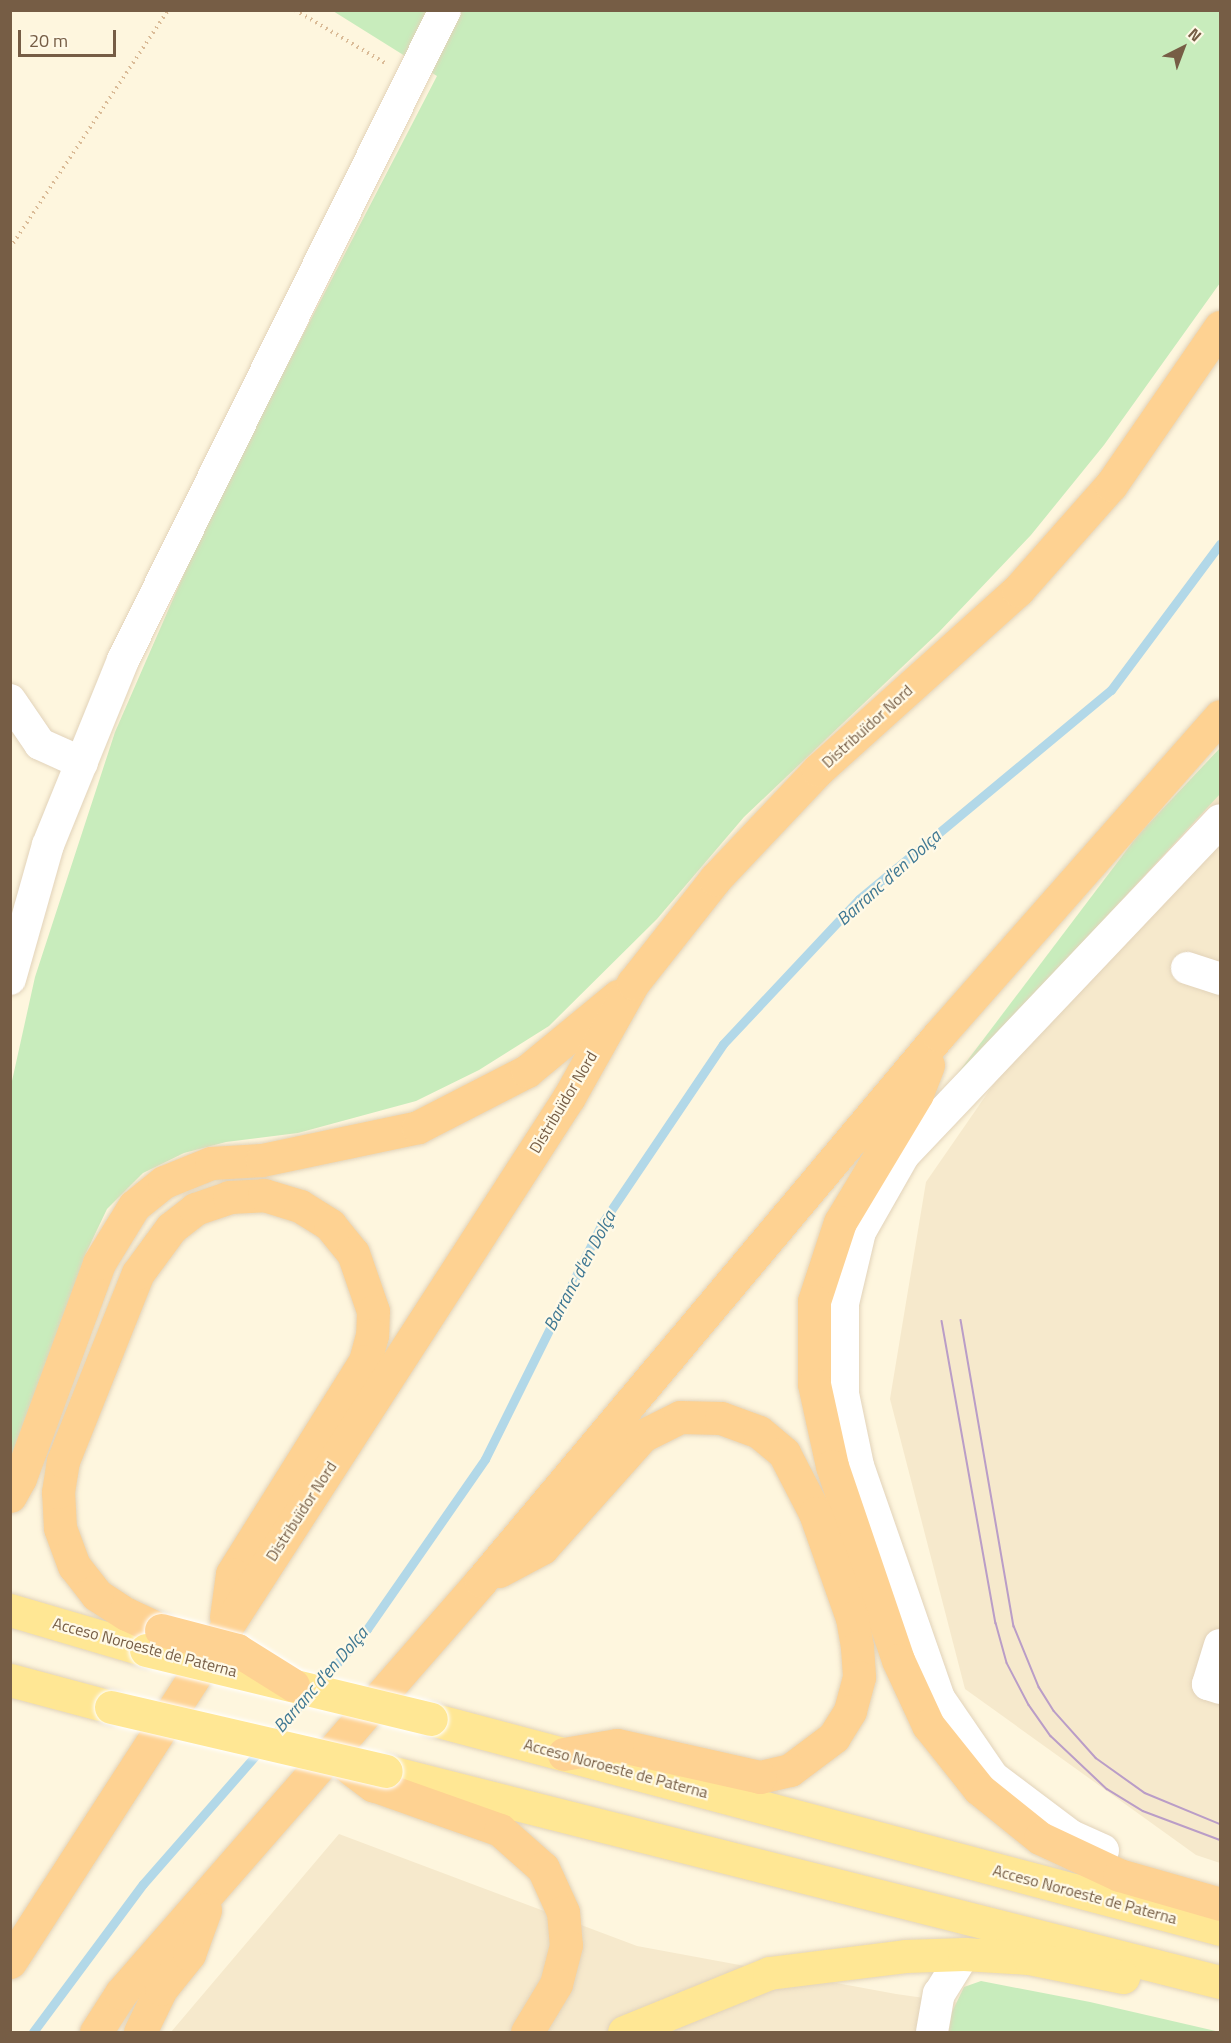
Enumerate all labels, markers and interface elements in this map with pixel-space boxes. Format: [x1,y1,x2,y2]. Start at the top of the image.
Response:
scale bar [21,18,118,56]
north arrow [1153,18,1213,78]
text: N [1183,22,1207,47]
text: 20 m [29,27,68,54]
street label: Distribuïdor Nord [818,680,916,772]
water label: Barranc d'en Dolça [833,826,945,930]
street label: Distribuïdor Nord [525,1048,601,1156]
water label: Barranc d'en Dolça [539,1207,621,1335]
street label: Distribuïdor Nord [262,1457,340,1565]
street label: Acceso Noroeste de Paterna [51,1613,239,1681]
water label: Barranc d'en Dolça [269,1623,373,1737]
street label: Acceso Noroeste de Paterna [522,1734,710,1802]
street label: Acceso Noroeste de Paterna [991,1860,1179,1928]

